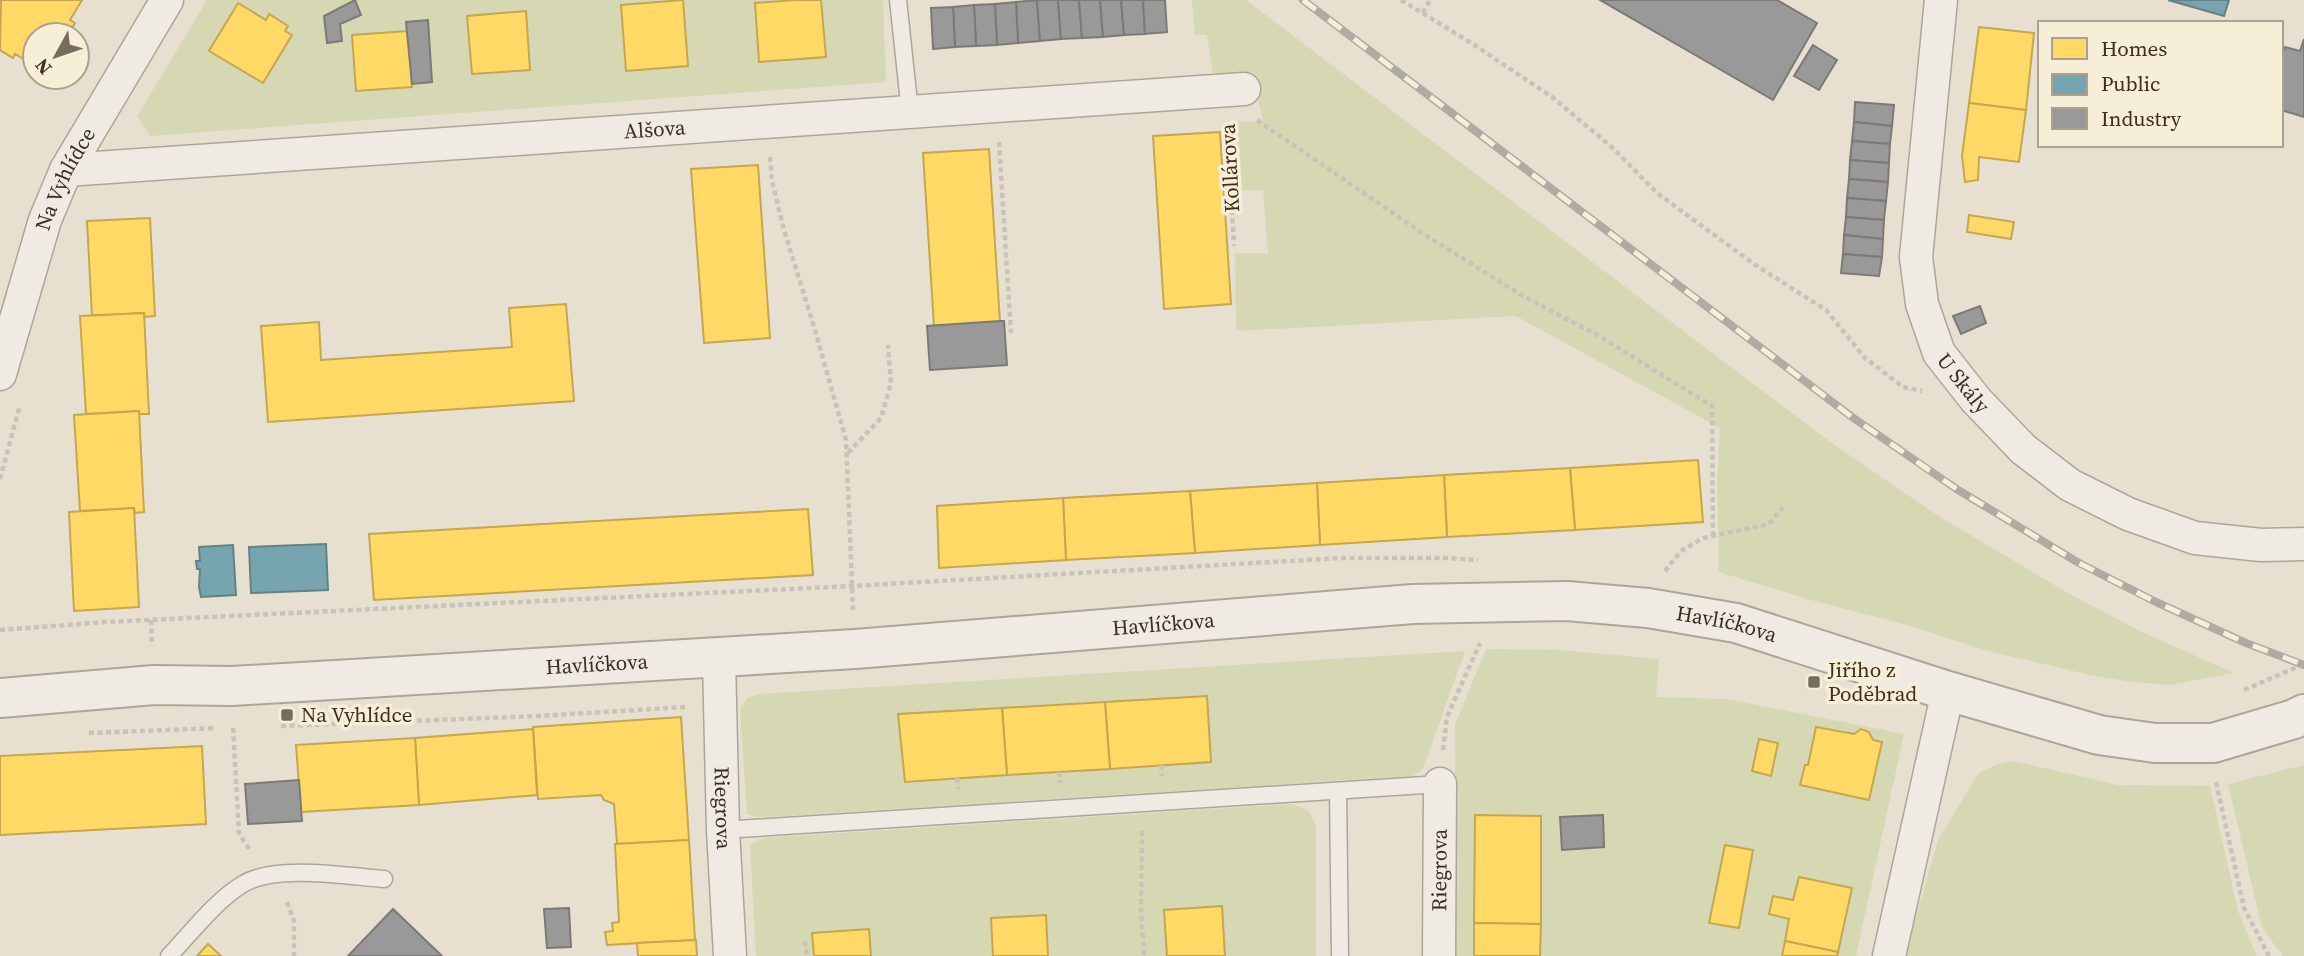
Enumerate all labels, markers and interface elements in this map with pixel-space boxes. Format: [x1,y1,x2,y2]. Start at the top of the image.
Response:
north arrow [21,21,91,91]
legend [2038,21,2283,147]
text: Homes [2101,34,2167,63]
text: N [28,53,57,81]
text: Public [2101,69,2160,98]
text: Industry [2101,104,2181,133]
street label: Alšova [623,112,687,146]
street label: Na Vyhlídce [28,122,102,234]
street label: Kollárova [1213,123,1246,213]
street label: U Skály [1930,347,1996,420]
street label: Havlíčkova [1674,598,1781,649]
street label: Havlíčkova [1111,605,1216,642]
street label: Havlíčkova [545,646,649,681]
place label: Jiřího z Poděbrad [1827,655,1917,708]
marker: Jiřího z Poděbrad [1806,674,1822,690]
place label: Na Vyhlídce [301,700,412,729]
marker: Na Vyhlídce [279,707,295,723]
street label: Riegrova [708,766,739,850]
street label: Riegrova [1424,828,1454,911]

